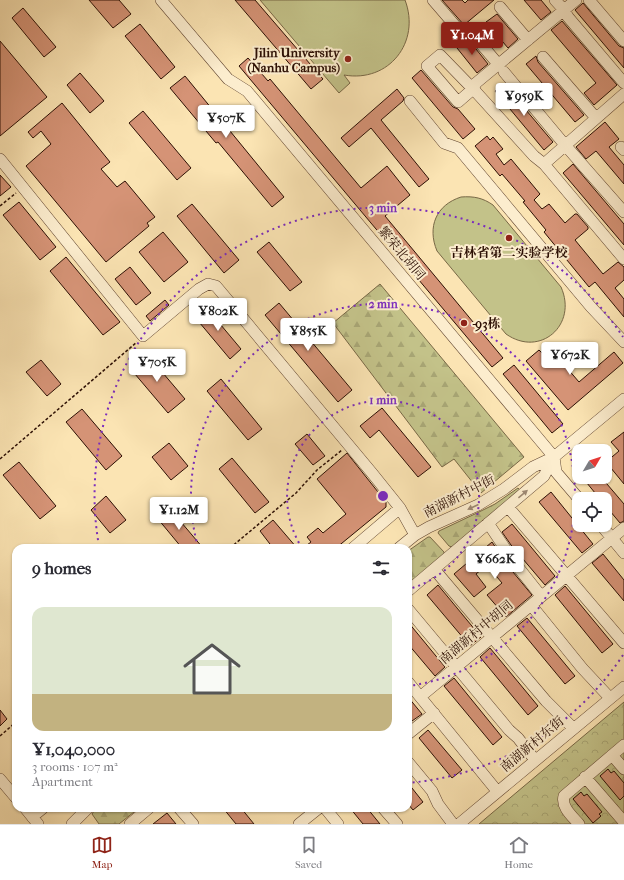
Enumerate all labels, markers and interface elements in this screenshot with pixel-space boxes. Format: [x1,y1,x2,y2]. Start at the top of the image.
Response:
pin: ¥1.04M [439,22,505,56]
text: ¥1.04M [450,27,494,42]
place label: Jilin University (Nanhu Campus) [248,45,341,76]
marker: Jilin University (Nanhu Campus) [343,54,353,64]
pin: ¥959K [496,83,552,117]
text: ¥959K [505,88,543,103]
pin: ¥507K [198,105,254,139]
text: ¥507K [207,110,245,125]
text: 3 min [369,201,398,216]
street label: 繁荣北胡同 [375,223,429,283]
marker: 吉林省第二实验学校 [504,233,514,243]
place label: 吉林省第二实验学校 [450,245,568,260]
text: 2 min [368,297,399,311]
pin: ¥802K [190,298,246,332]
text: ¥802K [198,303,238,318]
place label: -93栋 [472,316,501,332]
pin: ¥855K [280,318,336,352]
marker: -93栋 [459,318,469,328]
text: ¥855K [289,323,327,338]
pin: ¥672K [542,342,598,376]
text: ¥672K [550,347,590,362]
pin: ¥705K [129,349,185,383]
text: ¥705K [138,354,176,369]
text: 1 min [369,393,398,407]
north arrow [572,444,612,484]
map controls [572,444,612,532]
street label: 南湖新村中街 [421,472,497,520]
centre of rings [376,489,390,503]
one-way arrow [518,489,529,498]
button: locate [572,492,612,532]
pin: ¥1.12M [146,497,212,531]
text: ¥1.12M [159,502,199,517]
one-way arrow [467,504,479,510]
pin: ¥662K [467,546,523,580]
text: ¥662K [475,551,515,566]
icon: filters [370,557,392,579]
text: 9 homes [32,558,91,578]
street label: 南湖新村中胡同 [436,597,516,667]
icon: home [176,633,248,705]
street label: 南湖新村东街 [497,713,567,775]
text: ¥1,040,000 [32,739,115,759]
text: 3 rooms · 107 m² [32,759,118,774]
text: Apartment [32,774,93,789]
tab: Map [91,834,113,871]
tab: Saved [295,834,322,871]
tab: Home [504,834,533,871]

